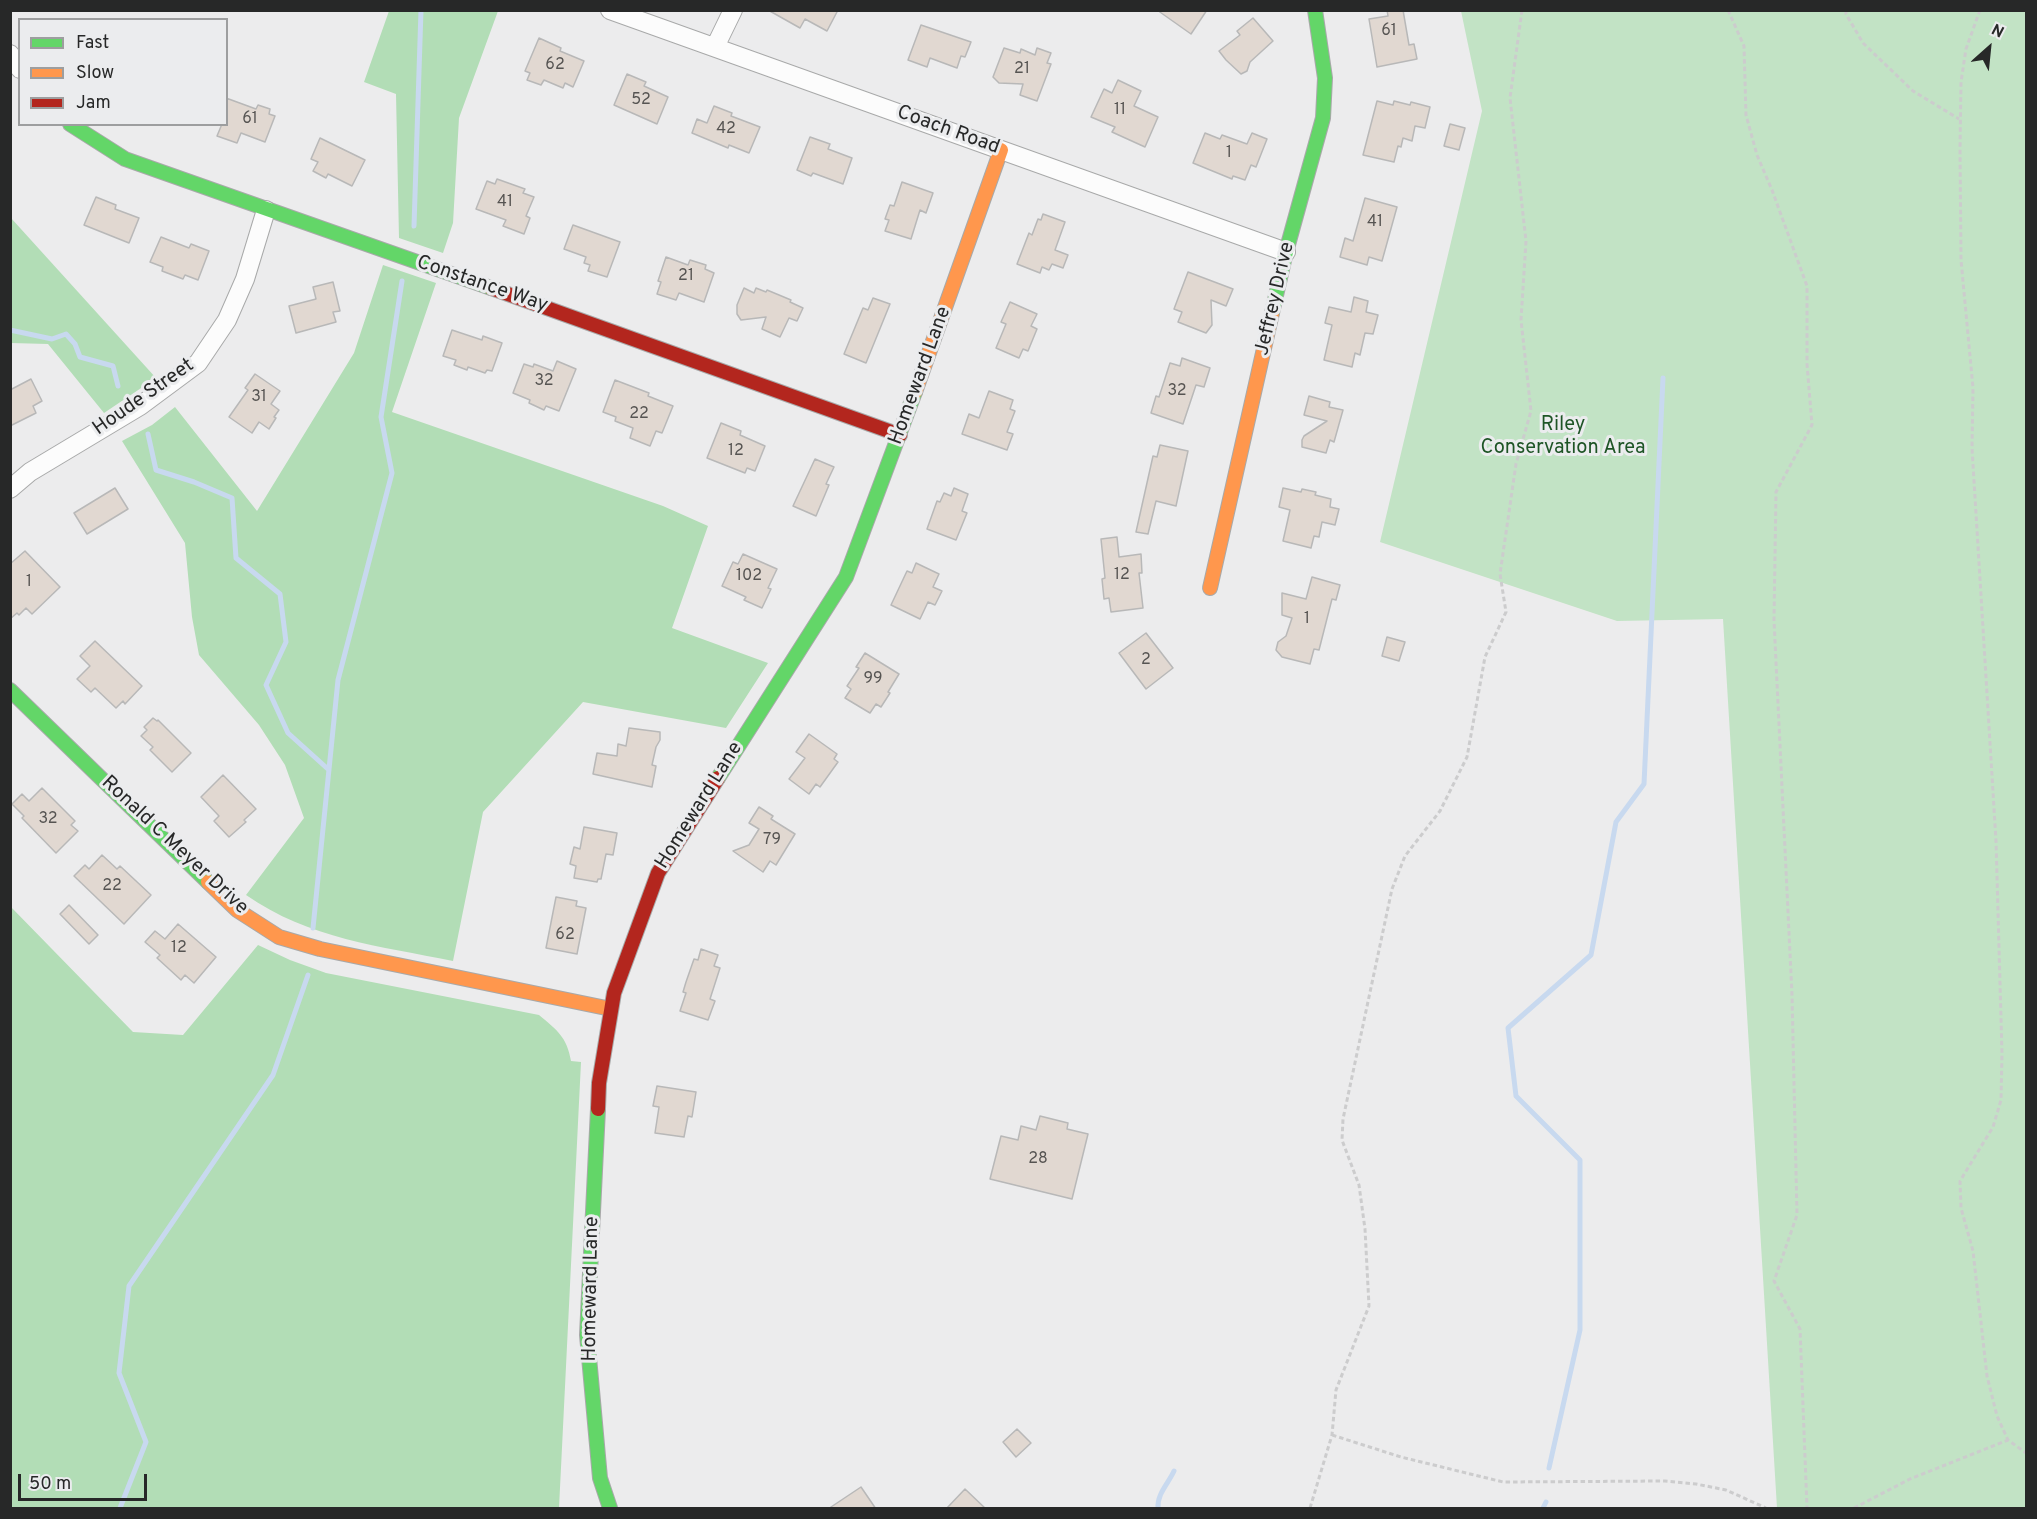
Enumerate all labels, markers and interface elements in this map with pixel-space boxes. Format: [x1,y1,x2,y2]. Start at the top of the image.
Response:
legend [18,18,228,126]
north arrow [1959,18,2019,78]
text: N [1988,20,2007,43]
house number: 61 [1381,22,1397,42]
text: Fast [76,32,109,55]
house number: 62 [545,56,565,76]
house number: 21 [1014,60,1030,80]
text: Slow [76,62,114,85]
house number: 52 [631,91,651,111]
text: Jam [76,92,111,115]
street label: Coach Road [893,101,1003,161]
house number: 11 [1114,101,1126,121]
house number: 61 [242,110,258,130]
house number: 42 [716,120,736,140]
house number: 1 [1226,144,1232,164]
house number: 41 [497,193,513,213]
house number: 41 [1367,213,1383,233]
street label: Jeffrey Drive [1251,240,1301,358]
street label: Constance Way [413,251,551,319]
house number: 21 [678,267,694,287]
street label: Homeward Lane [885,304,957,448]
street label: Houde Street [89,354,199,442]
house number: 32 [534,372,554,392]
house number: 32 [1167,382,1187,402]
house number: 31 [251,388,267,408]
house number: 22 [629,405,649,425]
park label: Riley Conservation Area [1481,414,1645,461]
house number: 12 [728,442,744,462]
house number: 12 [1114,566,1130,586]
house number: 102 [736,567,762,587]
house number: 1 [26,573,32,593]
house number: 1 [1304,610,1310,630]
house number: 2 [1141,651,1151,671]
house number: 99 [863,670,883,690]
street label: Homeward Lane [651,738,749,874]
street label: Ronald C Meyer Drive [95,772,253,920]
house number: 32 [38,810,58,830]
house number: 79 [763,831,781,851]
house number: 22 [102,877,122,897]
house number: 62 [555,926,575,946]
house number: 12 [171,939,187,959]
house number: 28 [1028,1150,1048,1170]
street label: Homeward Lane [579,1216,605,1362]
scale bar [21,1462,150,1500]
text: 50 m [29,1473,71,1496]

